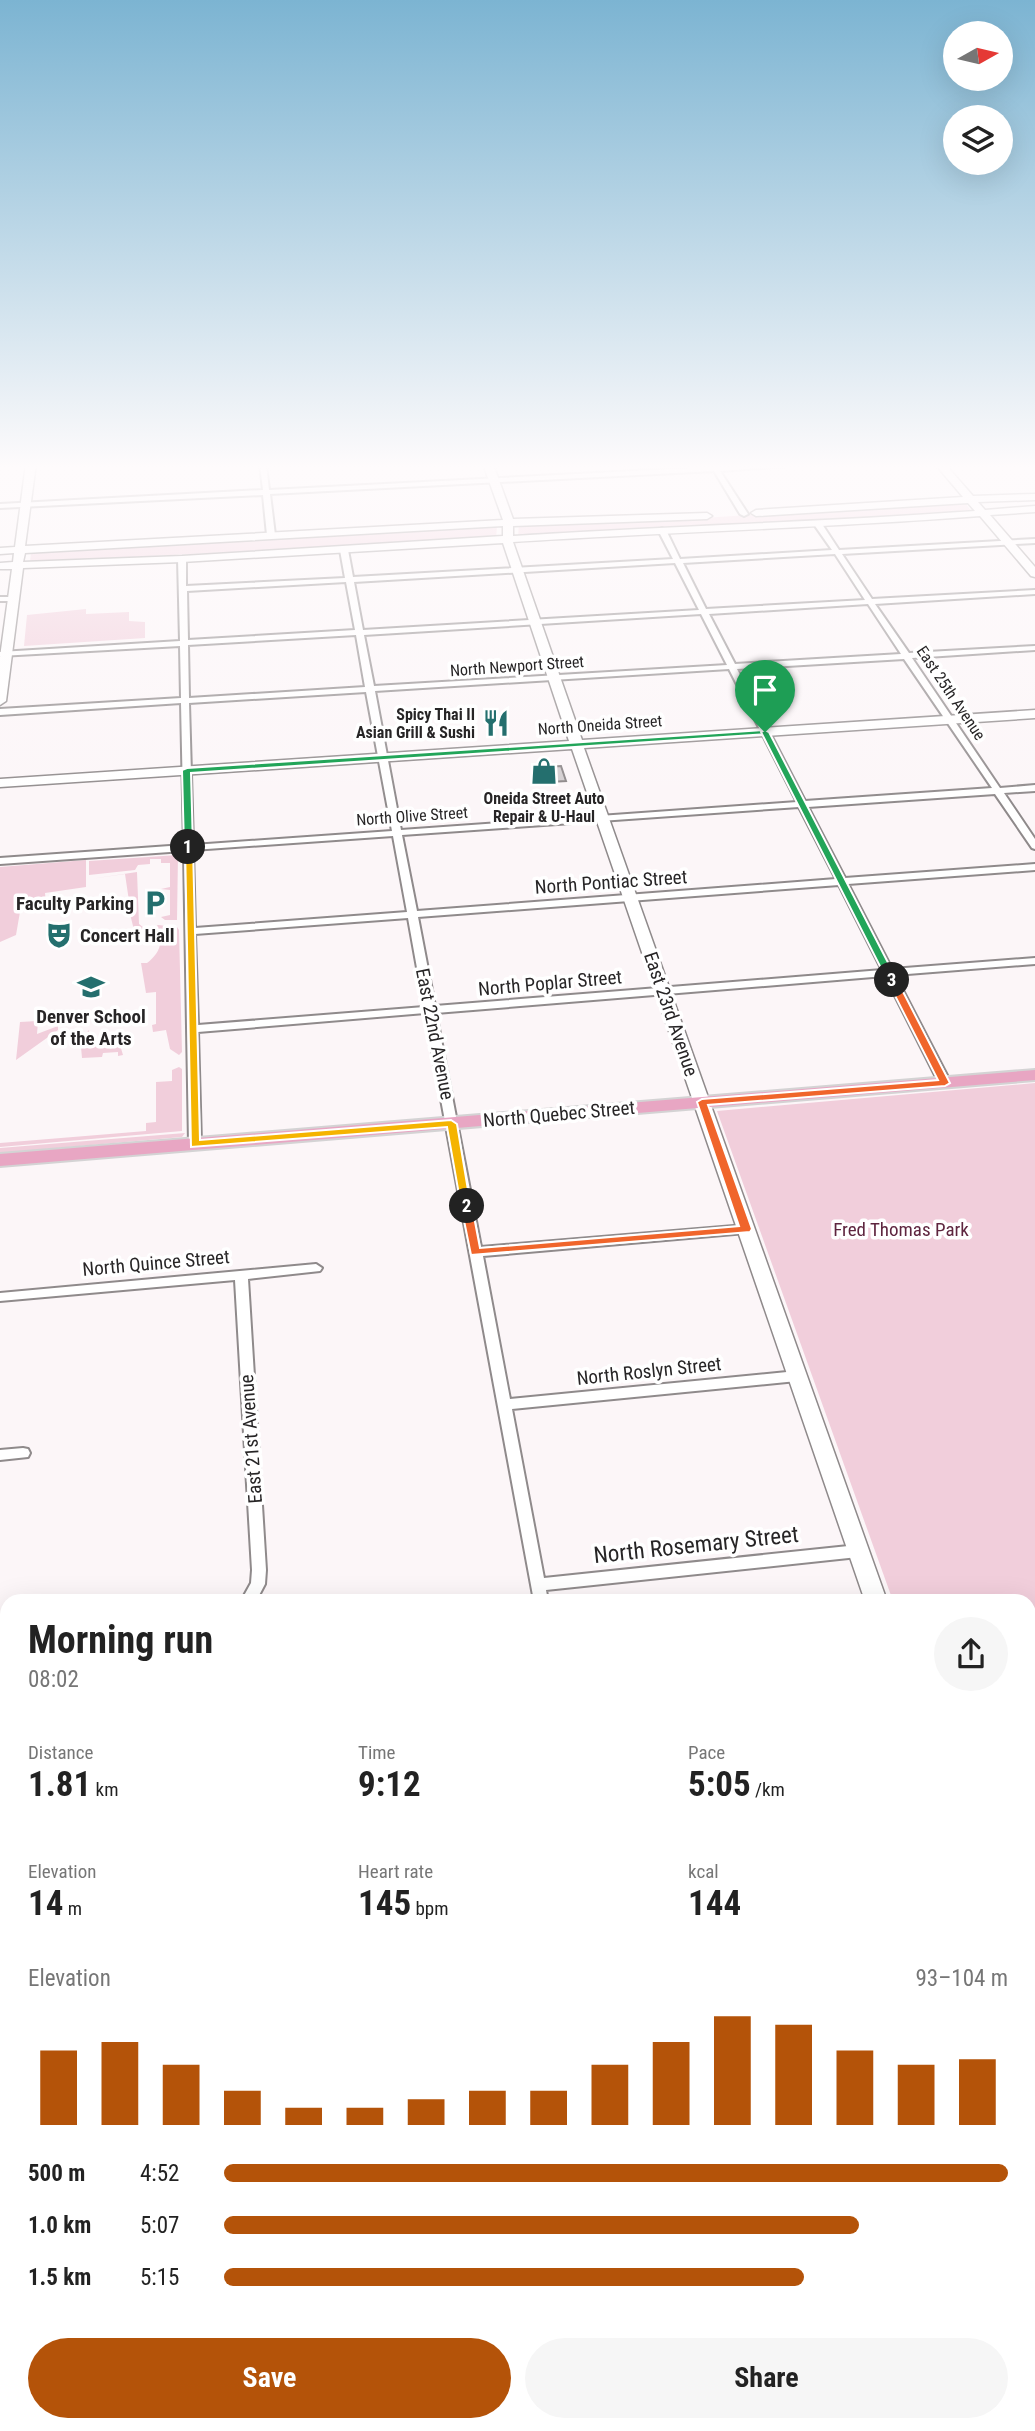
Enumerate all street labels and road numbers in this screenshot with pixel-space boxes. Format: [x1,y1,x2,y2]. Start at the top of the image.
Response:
street label: East 25th Avenue [913,642,989,744]
street label: North Newport Street [449,652,585,680]
street label: North Oneida Street [537,711,663,739]
street label: North Olive Street [356,803,469,829]
street label: North Pontiac Street [534,865,688,899]
street label: East 23rd Avenue [639,949,703,1079]
street label: North Poplar Street [477,965,623,1001]
street label: East 22nd Avenue [411,966,459,1102]
street label: North Quebec Street [482,1096,636,1132]
street label: North Quince Street [82,1245,230,1281]
street label: North Roslyn Street [576,1352,722,1390]
street label: East 21st Avenue [235,1374,267,1504]
street label: North Rosemary Street [592,1521,800,1569]

